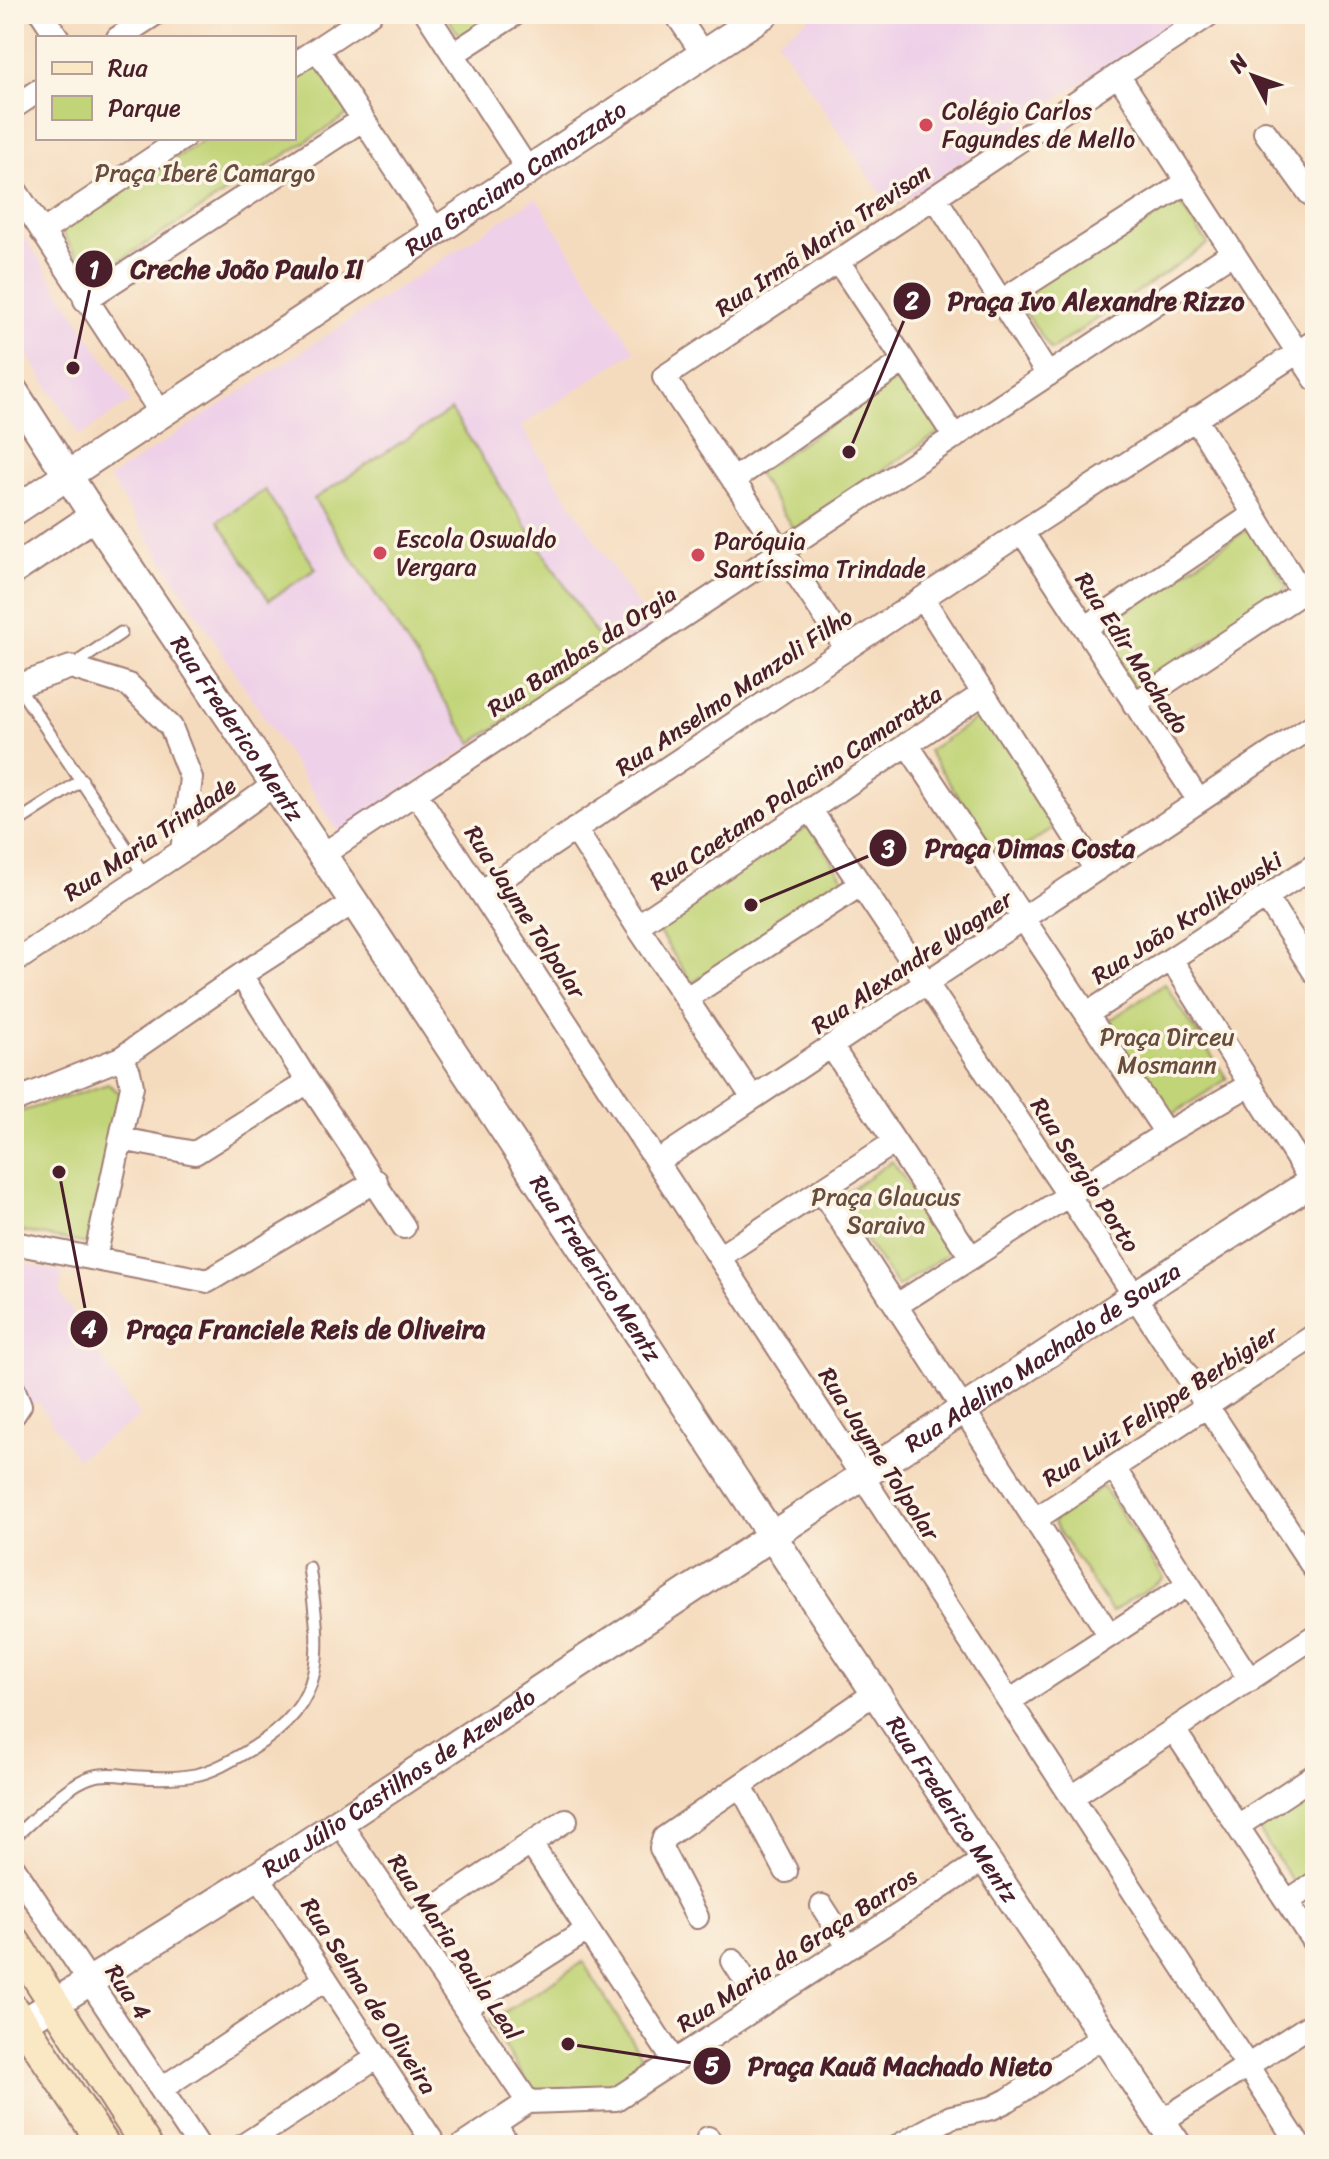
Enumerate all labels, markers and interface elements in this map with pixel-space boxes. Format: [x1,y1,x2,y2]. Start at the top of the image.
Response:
legend [36,36,296,140]
north arrow [1213,36,1293,116]
text: N [1218,44,1258,83]
text: Rua [108,47,148,89]
text: Parque [108,87,181,129]
street label: Rua Graciano Camozzato [396,89,636,268]
place label: Colégio Carlos Fagundes de Mello [942,90,1135,160]
marker: Colégio Carlos Fagundes de Mello [917,116,935,134]
park label: Praça Iberê Camargo [95,152,315,194]
street label: Rua Irmã Maria Trevisan [706,152,940,328]
callout: Creche João Paulo II [74,244,379,294]
text: Creche João Paulo II [130,246,364,292]
text: 1 [89,249,99,291]
callout: Praça Ivo Alexandre Rizzo [892,276,1261,326]
text: Praça Ivo Alexandre Rizzo [948,278,1245,324]
text: 2 [904,280,919,322]
place label: Escola Oswaldo Vergara [396,518,557,588]
place label: Paróquia Santíssima Trindade [714,520,926,590]
marker: Escola Oswaldo Vergara [371,544,389,562]
marker: Paróquia Santíssima Trindade [689,546,707,564]
street label: Rua Edir Machado [1063,563,1201,743]
street label: Rua Bambas da Orgia [478,574,686,728]
street label: Rua Anselmo Manzoli Filho [606,596,862,787]
street label: Rua Frederico Mentz [159,627,316,831]
street label: Rua Caetano Palacino Camaratta [641,673,952,902]
street label: Rua Maria Trindade [55,765,245,913]
street label: Rua Jayme Tolpolar [453,816,598,1009]
callout: Praça Dimas Costa [868,823,1153,873]
text: Praça Dimas Costa [925,825,1136,871]
text: 3 [880,828,895,870]
street label: Rua João Krolikowski [1083,839,1292,996]
street label: Rua Alexandre Wagner [802,877,1023,1045]
park label: Praça Dirceu Mosmann [1100,1016,1234,1086]
street label: Rua Sergio Porto [1019,1089,1151,1261]
street label: Rua Frederico Mentz [518,1166,673,1372]
park label: Praça Glaucus Saraiva [811,1176,962,1246]
street label: Rua Adelino Machado de Souza [896,1250,1190,1464]
callout: Praça Franciele Reis de Oliveira [69,1304,502,1354]
text: Praça Franciele Reis de Oliveira [126,1306,486,1352]
text: 4 [82,1308,97,1350]
street label: Rua Luiz Felippe Berbigier [1033,1312,1288,1498]
street label: Rua Jayme Tolpolar [807,1358,952,1551]
street label: Rua Júlio Castilhos de Azevedo [253,1677,545,1889]
street label: Rua Frederico Mentz [875,1707,1030,1912]
street label: Rua Maria Paula Leal [377,1845,534,2050]
street label: Rua Maria da Graça Barros [668,1856,926,2044]
street label: Rua Selma de Oliveira [289,1889,449,2103]
street label: Rua 4 [94,1955,162,2029]
callout: Praça Kauã Machado Nieto [692,2041,1069,2091]
text: Praça Kauã Machado Nieto [748,2043,1053,2089]
text: 5 [705,2045,720,2087]

